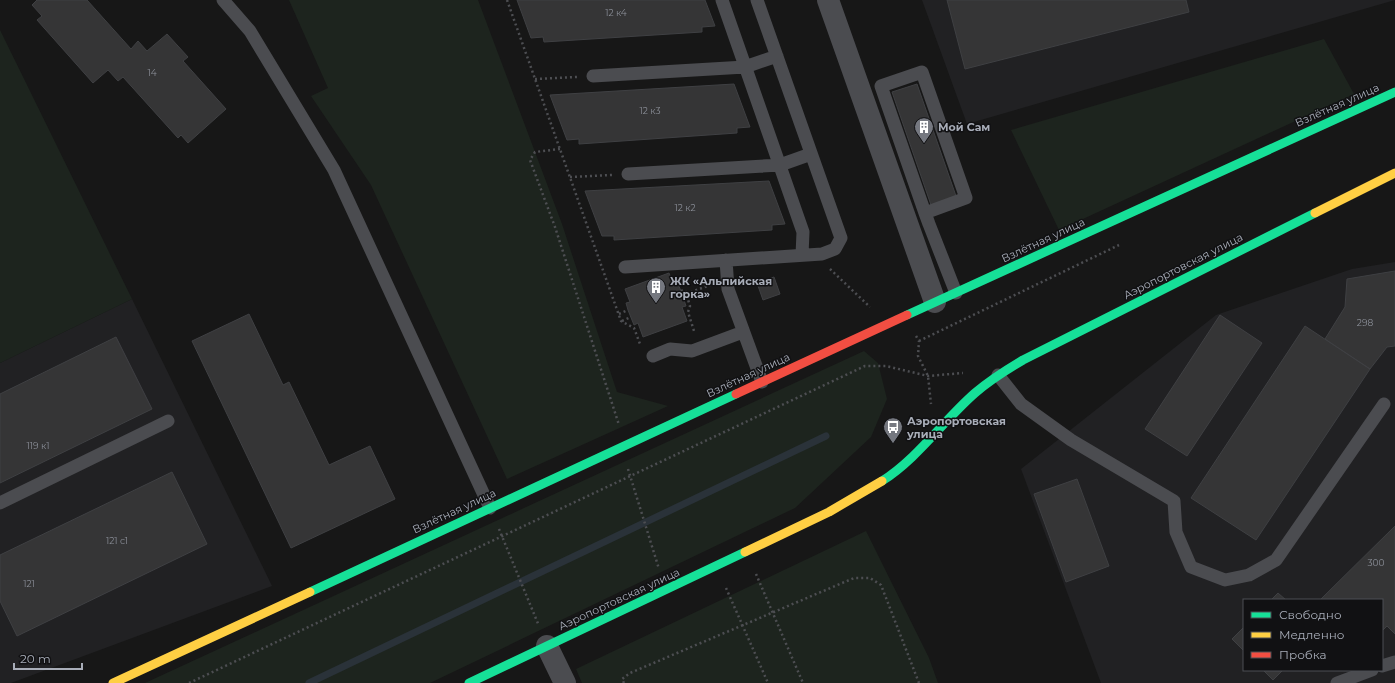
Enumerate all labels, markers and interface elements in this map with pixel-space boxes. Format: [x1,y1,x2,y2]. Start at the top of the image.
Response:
house number: 12 к4 [605,7,627,18]
house number: 14 [147,67,157,78]
street label: Взлётная улица [1293,80,1381,130]
house number: 12 к3 [639,105,661,116]
building icon: Мой Сам [913,116,935,144]
place label: Мой Сам [938,120,990,134]
house number: 12 к2 [674,202,696,213]
street label: Взлётная улица [999,215,1087,265]
street label: Аэропортовская улица [1121,230,1245,302]
place label: ЖК «Альпийская горка» [670,274,772,301]
building icon: ЖК «Альпийская горка» [645,276,667,304]
house number: 298 [1357,317,1373,328]
street label: Взлётная улица [704,350,792,400]
place label: Аэропортовская улица [906,414,1006,441]
bus stop icon: Аэропортовская улица [882,416,904,444]
house number: 119 к1 [27,440,49,451]
street label: Взлётная улица [410,486,498,536]
house number: 121 с1 [106,535,128,546]
house number: 300 [1368,557,1385,568]
street label: Аэропортовская улица [556,565,682,633]
house number: 121 [23,578,35,589]
legend [1243,599,1383,671]
text: Свободно [1279,607,1342,622]
text: Медленно [1279,627,1345,642]
scale bar [14,645,82,671]
text: Пробка [1279,647,1327,662]
text: 20 m [20,651,51,666]

